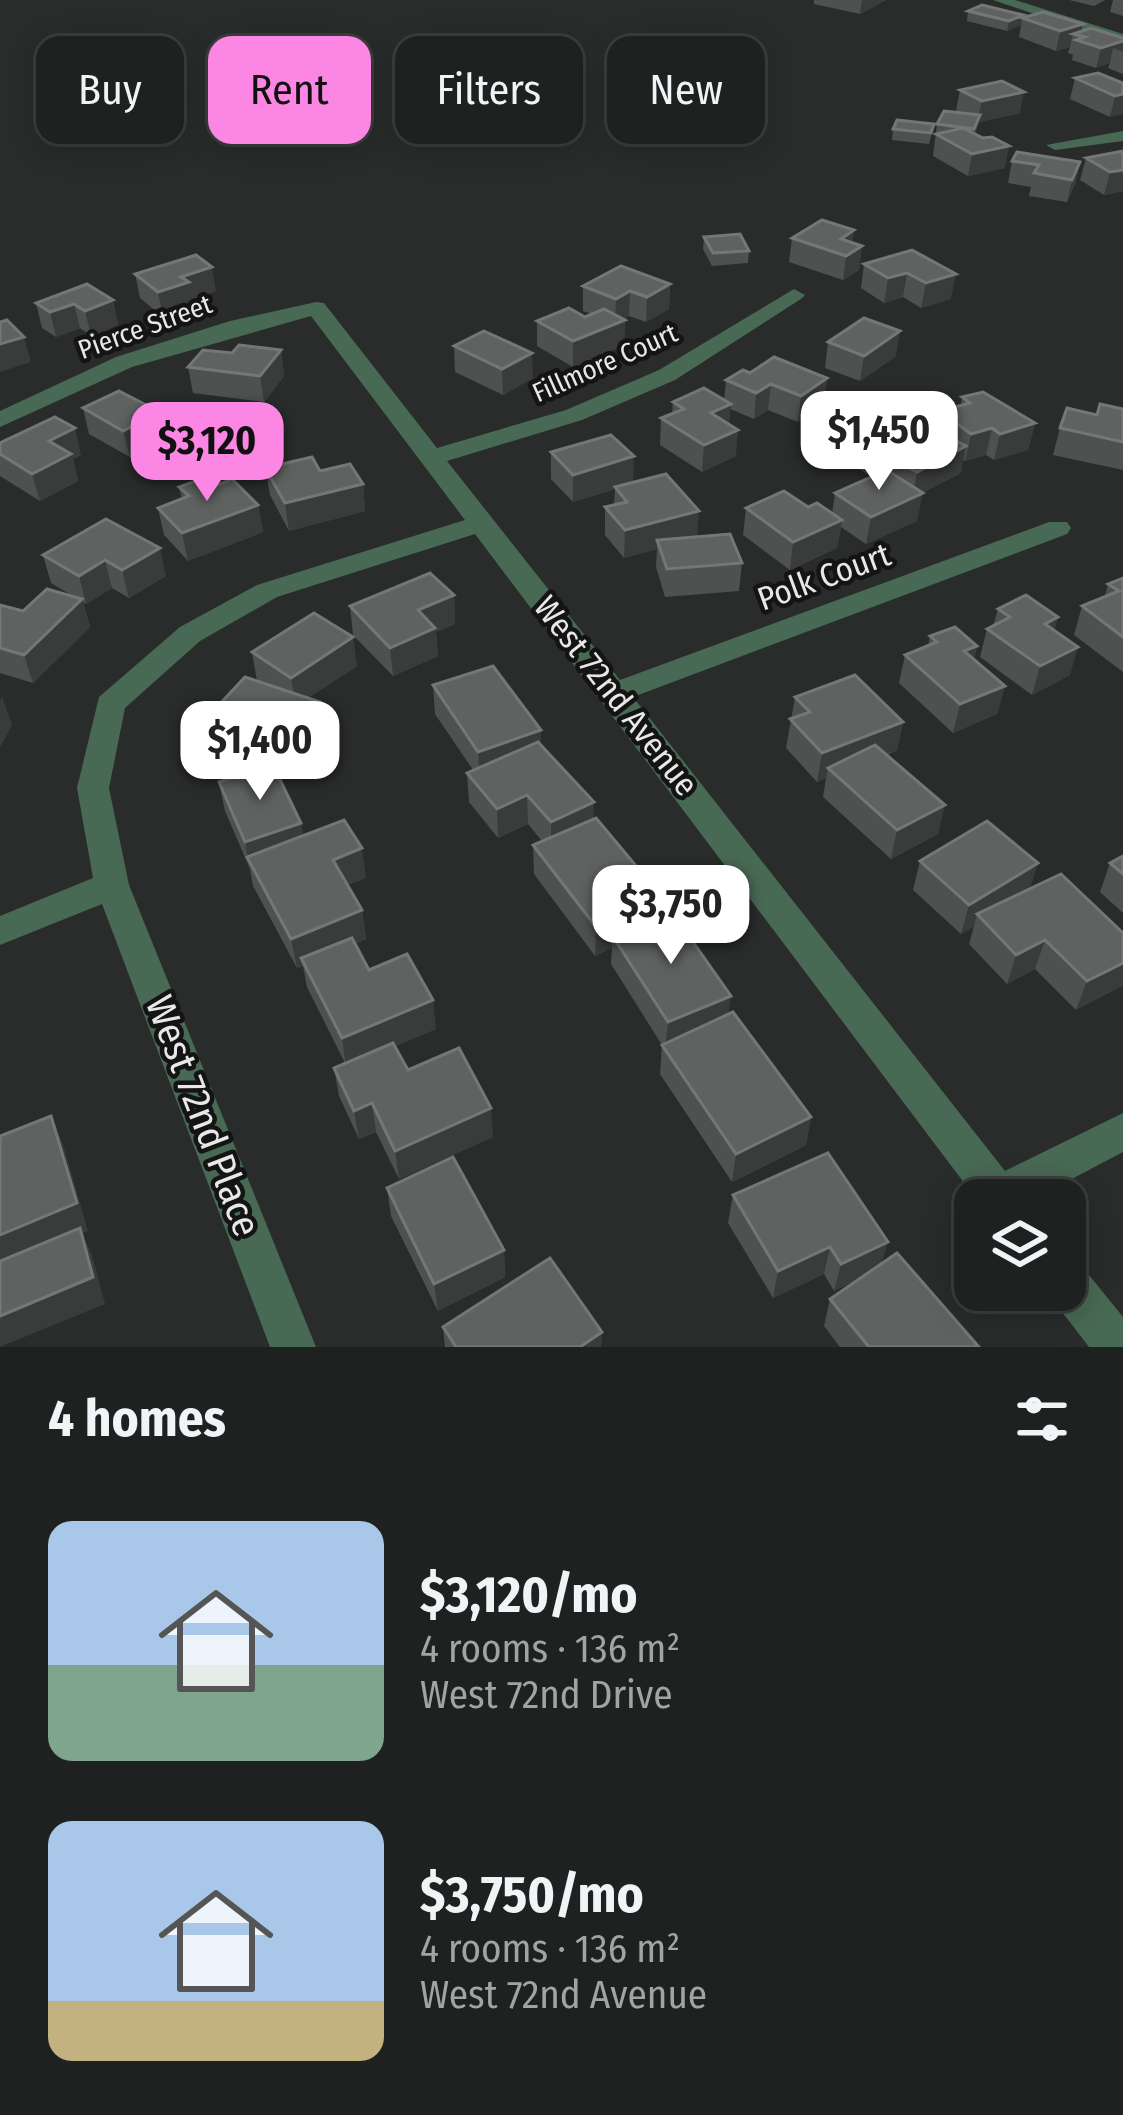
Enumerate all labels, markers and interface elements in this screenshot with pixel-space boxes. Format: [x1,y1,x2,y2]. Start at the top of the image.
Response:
chip: Buy [36,36,184,144]
chip: Rent [208,36,371,144]
chip: Filters [395,36,583,144]
chip: New [607,36,765,144]
street label: Pierce Street [74,288,216,366]
street label: Fillmore Court [528,317,683,409]
pin: $1,450 [781,391,977,493]
pin: $3,120 [109,402,305,504]
text: $1,450 [828,407,930,453]
text: $3,120 [158,418,256,464]
street label: Polk Court [752,534,896,619]
street label: West 72nd Avenue [525,588,707,804]
pin: $1,400 [162,701,358,803]
text: $1,400 [207,717,313,763]
pin: $3,750 [573,865,769,967]
text: $3,750 [619,881,723,927]
street label: West 72nd Place [136,989,270,1243]
map controls [954,1179,1086,1311]
button: layers [954,1179,1086,1311]
icon: filters [1009,1386,1075,1452]
text: 4 homes [48,1388,226,1450]
text: $3,120/mo [420,1564,637,1626]
icon: home [144,1569,288,1713]
text: 4 rooms · 136 m² [420,1626,680,1672]
text: West 72nd Drive [420,1672,672,1718]
text: $3,750/mo [420,1864,644,1926]
icon: home [144,1869,288,2013]
text: 4 rooms · 136 m² [420,1926,680,1972]
text: West 72nd Avenue [420,1972,707,2018]

